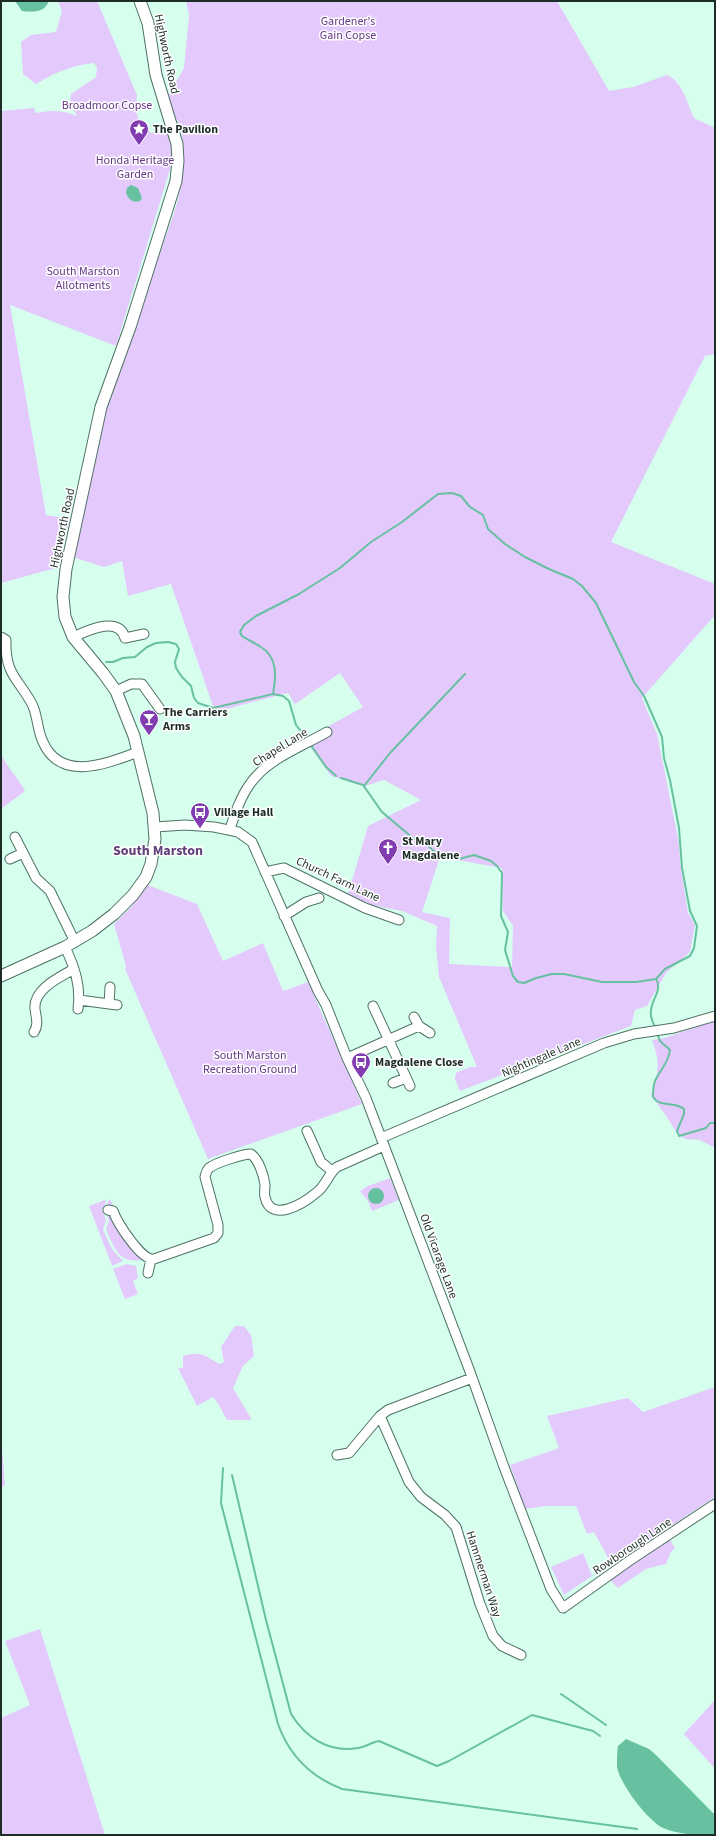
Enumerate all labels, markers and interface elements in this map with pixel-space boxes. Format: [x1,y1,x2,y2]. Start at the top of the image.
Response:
street label: Highworth Road [150,13,183,96]
park label: Gardener's Gain Copse [320,13,376,44]
park label: Broadmoor Copse [62,97,152,114]
place icon: The Pavilion [128,118,150,146]
place label: The Pavilion [153,121,218,138]
park label: Honda Heritage Garden [96,152,174,183]
park label: South Marston Allotments [46,263,120,294]
street label: Highworth Road [46,487,79,570]
place label: The Carriers Arms [162,704,228,735]
bar icon: The Carriers Arms [138,708,160,736]
street label: Chapel Lane [250,724,311,771]
bus stop icon: Village Hall [189,801,211,829]
place label: Village Hall [213,804,274,821]
place label: St Mary Magdalene [402,833,460,864]
church icon: St Mary Magdalene [377,837,399,865]
district label: South Marston [113,841,203,861]
street label: Church Farm Lane [293,853,383,906]
street label: Nightingale Lane [499,1033,583,1082]
park label: South Marston Recreation Ground [203,1047,297,1078]
bus stop icon: Magdalene Close [350,1051,372,1079]
place label: Magdalene Close [375,1054,464,1071]
street label: Old Vicarage Lane [415,1211,462,1301]
street label: Rowborough Lane [590,1514,675,1579]
street label: Hammerman Way [462,1529,506,1620]

